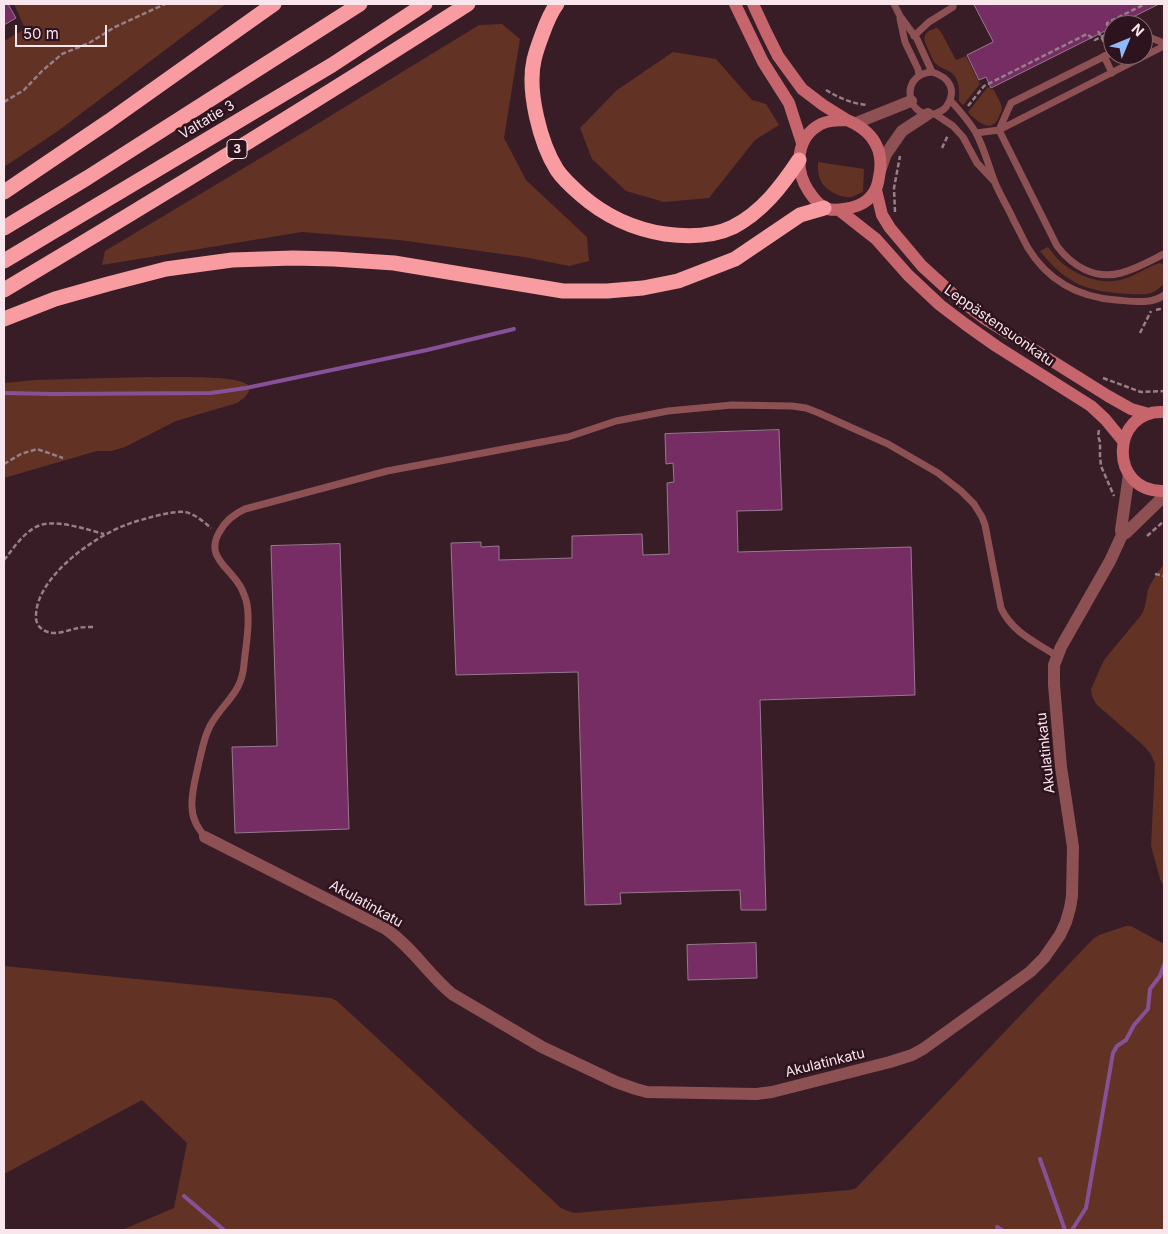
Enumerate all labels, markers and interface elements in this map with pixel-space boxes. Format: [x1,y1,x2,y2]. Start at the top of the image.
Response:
scale bar [18,15,110,47]
north arrow [1103,15,1153,65]
text: N [1128,20,1148,40]
text: 50 m [23,24,59,43]
street label: Valtatie 3 [176,97,238,143]
road number: 3 [227,140,247,158]
street label: Leppästensuonkatu [941,282,1057,370]
street label: Akulatinkatu [1033,712,1059,794]
street label: Akulatinkatu [326,877,406,931]
street label: Akulatinkatu [783,1045,867,1081]

